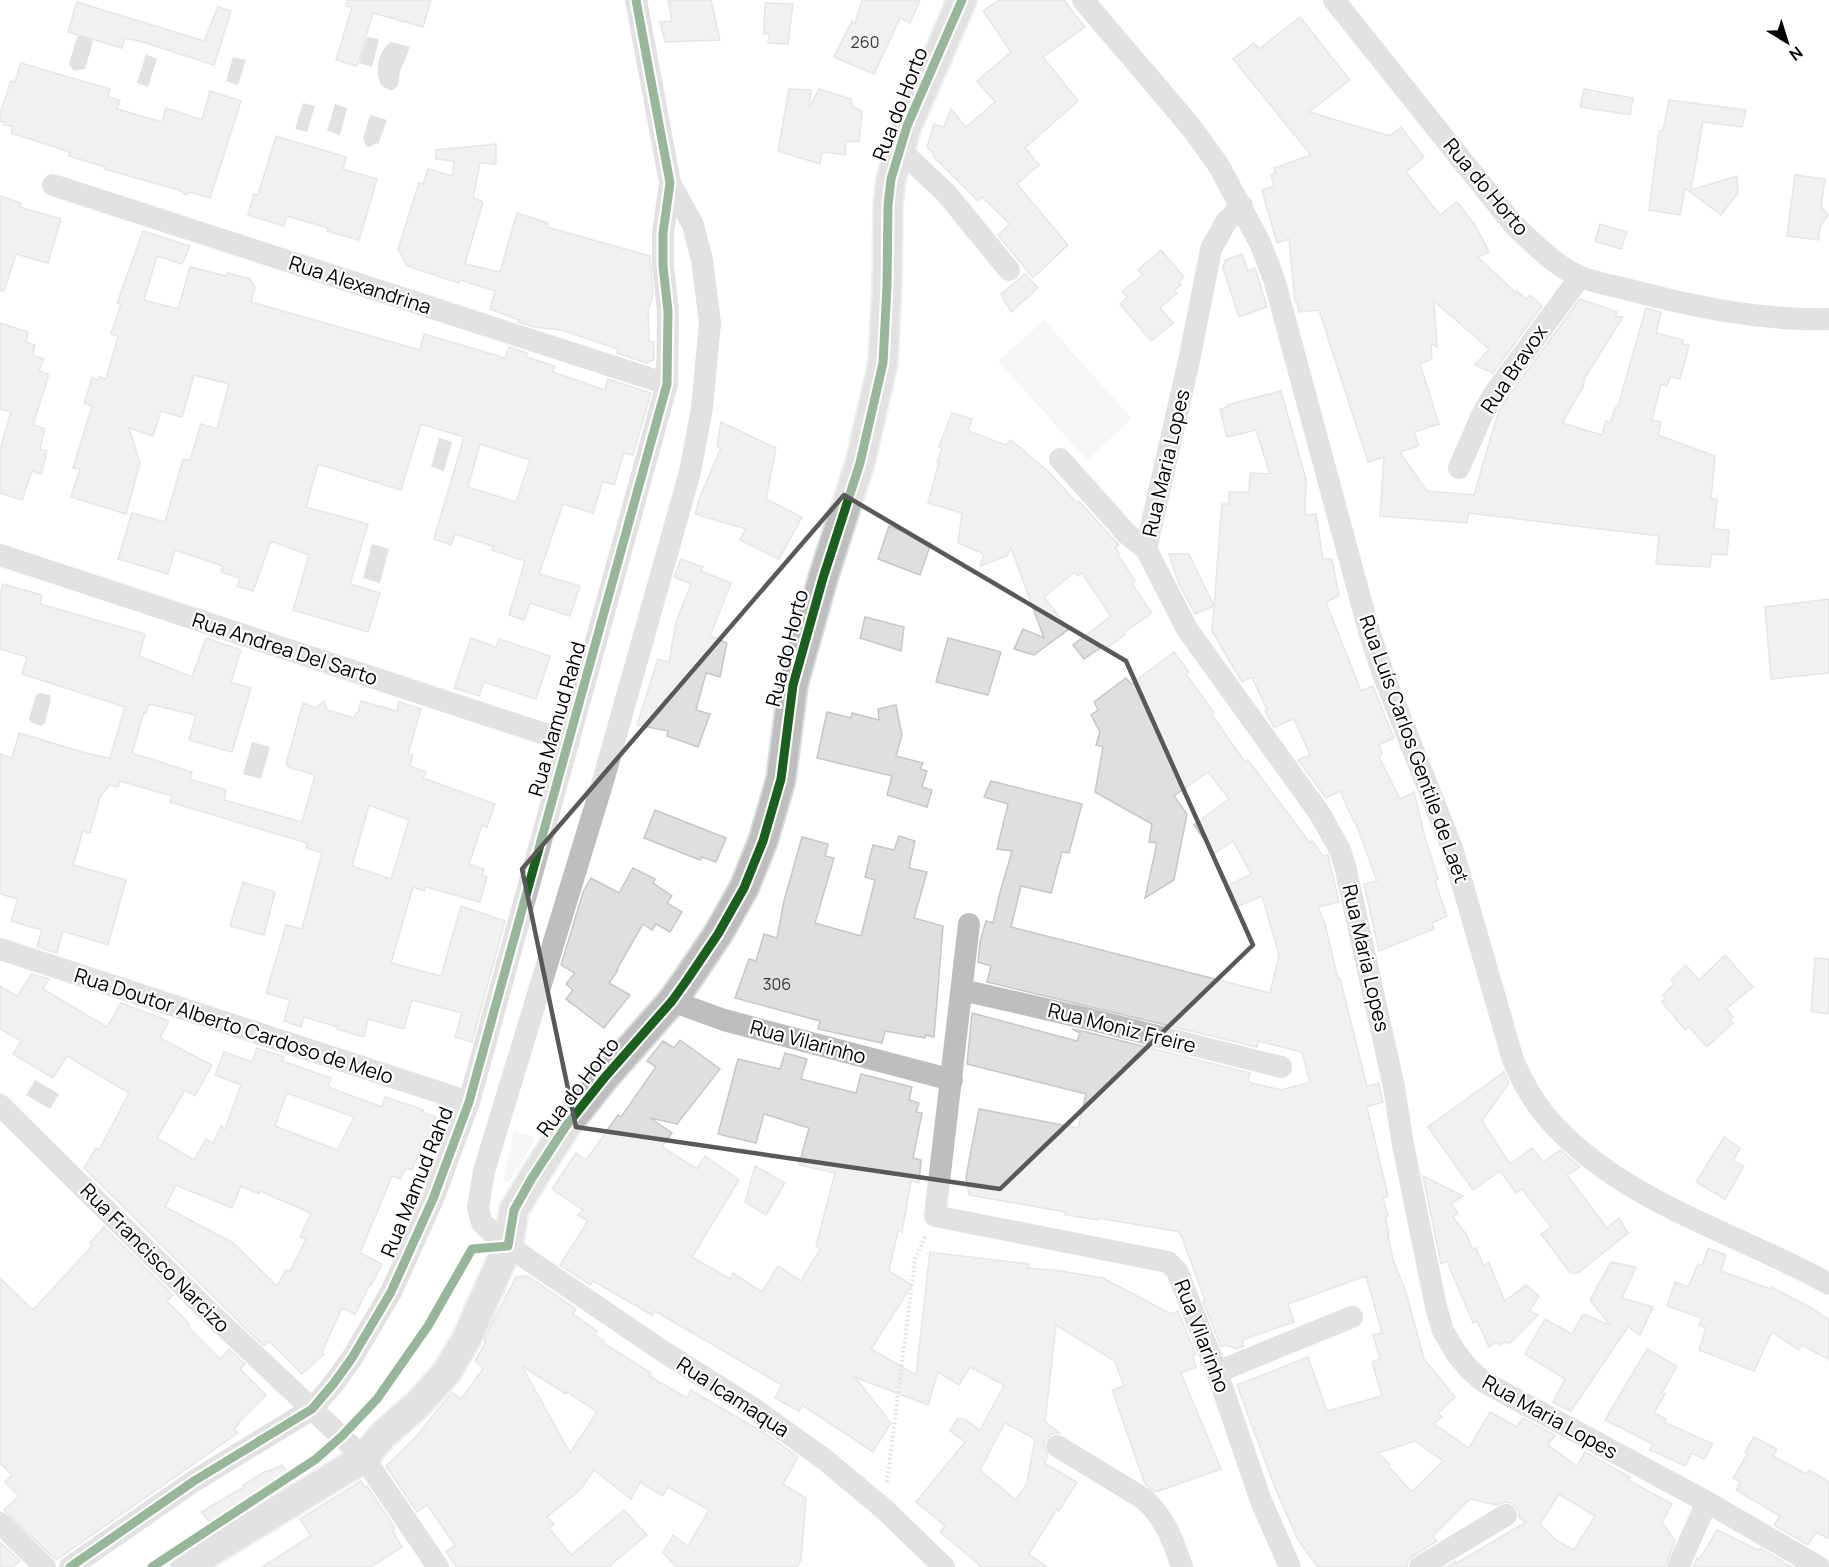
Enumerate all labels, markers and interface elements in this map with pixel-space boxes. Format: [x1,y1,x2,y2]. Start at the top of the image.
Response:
north arrow [1757,12,1817,72]
house number: 260 [851,31,879,53]
text: N [1785,42,1808,66]
street label: Rua do Horto [866,43,934,164]
street label: Rua do Horto [1438,132,1535,241]
street label: Rua Alexandrina [286,249,435,320]
street label: Rua Bravox [1474,319,1553,418]
street label: Rua Maria Lopes [1135,386,1196,539]
street label: Rua do Horto [759,586,814,709]
street label: Rua Andrea Del Sarto [189,606,381,691]
street label: Rua Luís Carlos Gentile de Laet [1353,611,1476,887]
street label: Rua Mamud Rahd [522,638,592,799]
street label: Rua Maria Lopes [1336,881,1397,1034]
street label: Rua Doutor Alberto Cardoso de Melo [71,961,397,1090]
house number: 306 [763,973,791,995]
street label: Rua Moniz Freire [1045,996,1199,1059]
street label: Rua Vilarinho [747,1013,869,1070]
street label: Rua do Horto [530,1031,625,1142]
street label: Rua Mamud Rahd [374,1103,459,1261]
street label: Rua Francisco Narcizo [75,1177,236,1338]
street label: Rua Vilarinho [1169,1275,1236,1396]
street label: Rua Icamaqua [672,1350,795,1443]
street label: Rua Maria Lopes [1478,1368,1623,1465]

